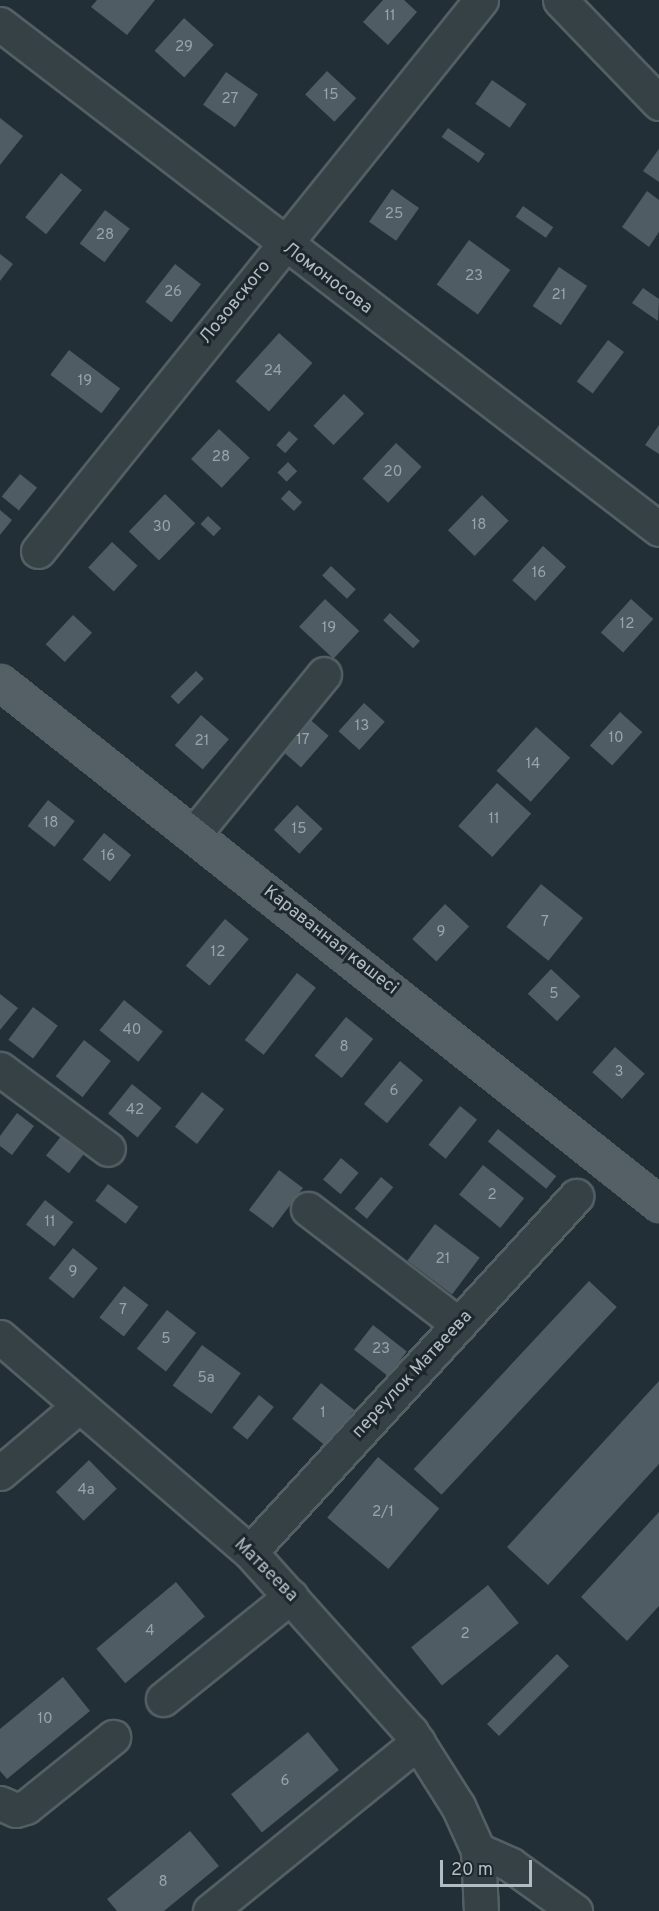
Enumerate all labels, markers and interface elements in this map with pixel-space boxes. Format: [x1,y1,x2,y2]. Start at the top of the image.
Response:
house number: 11 [384,8,396,26]
house number: 29 [175,39,193,57]
house number: 15 [324,87,338,105]
house number: 27 [222,91,238,109]
house number: 25 [385,206,403,224]
house number: 28 [96,227,114,245]
street label: Ломоносова [278,238,376,320]
street label: Лозовского [196,257,276,349]
house number: 23 [465,268,483,286]
house number: 26 [164,284,182,302]
house number: 21 [552,287,566,305]
house number: 24 [264,363,282,381]
house number: 19 [78,373,92,391]
house number: 28 [212,449,230,467]
house number: 20 [384,464,402,482]
house number: 18 [472,517,486,535]
house number: 30 [153,519,171,537]
house number: 16 [532,565,546,583]
house number: 12 [620,616,634,634]
house number: 19 [322,620,336,638]
house number: 13 [355,718,369,736]
house number: 10 [608,730,624,748]
house number: 17 [296,732,310,750]
house number: 21 [195,733,209,751]
house number: 14 [526,756,540,774]
house number: 11 [488,811,500,829]
house number: 18 [44,815,58,833]
house number: 15 [292,821,306,839]
house number: 16 [101,848,115,866]
street label: Караванная көшесі [258,882,402,1000]
house number: 7 [541,914,549,932]
house number: 9 [437,924,445,942]
house number: 12 [211,944,225,962]
house number: 5 [549,986,559,1004]
house number: 40 [123,1022,141,1040]
house number: 8 [339,1039,349,1057]
house number: 3 [614,1064,624,1082]
house number: 6 [390,1083,398,1101]
house number: 42 [126,1102,144,1120]
house number: 2 [487,1187,497,1205]
house number: 11 [44,1214,56,1232]
house number: 21 [436,1251,450,1269]
house number: 9 [69,1264,77,1282]
house number: 7 [119,1302,127,1320]
street label: переулок Матвеева [348,1307,478,1443]
house number: 5 [161,1331,171,1349]
house number: 23 [372,1341,390,1359]
house number: 5а [197,1370,215,1388]
house number: 1 [320,1405,326,1423]
house number: 4а [77,1482,95,1500]
house number: 2/1 [372,1504,394,1522]
street label: Матвеева [229,1535,301,1607]
house number: 4 [145,1623,155,1641]
house number: 2 [460,1626,470,1644]
house number: 10 [37,1711,53,1729]
house number: 6 [281,1773,289,1791]
scale bar [443,1848,534,1886]
text: 20 m [451,1859,493,1882]
house number: 8 [158,1874,168,1892]

